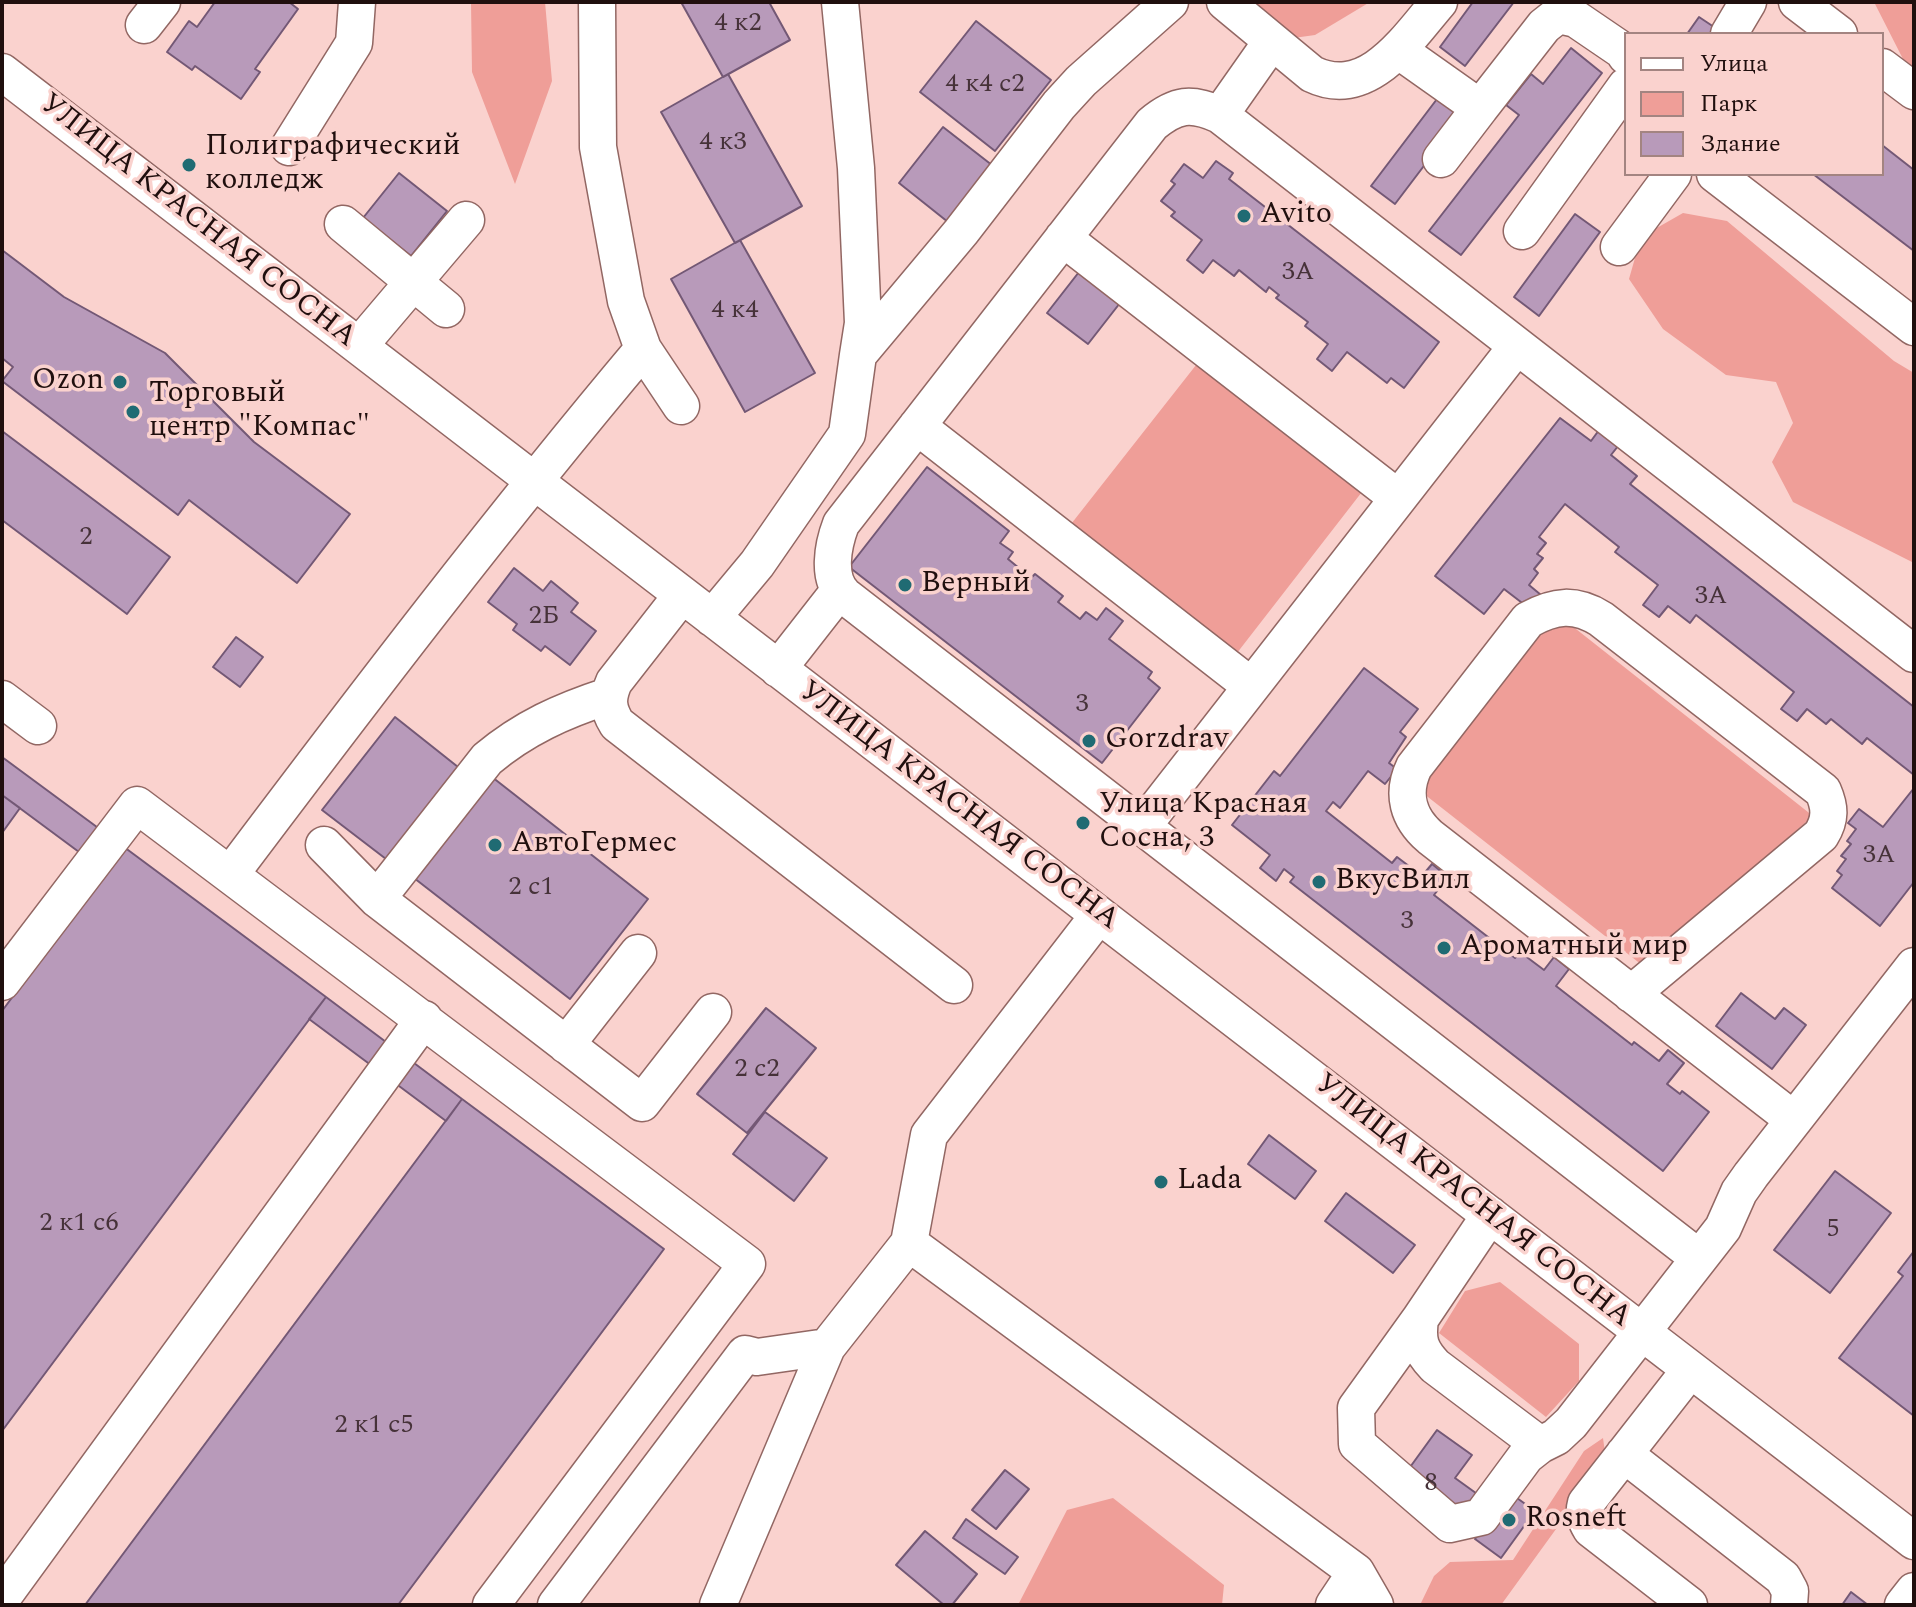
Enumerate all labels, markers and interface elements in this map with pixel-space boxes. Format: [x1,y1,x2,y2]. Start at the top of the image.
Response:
house number: 4 к2 [714,9,762,41]
legend [1624,32,1884,176]
text: Улица [1700,46,1768,82]
house number: 4 к4 с2 [946,70,1024,102]
text: Парк [1700,86,1757,122]
street label: УЛИЦА КРАСНАЯ СОСНА [32,87,362,357]
text: Здание [1700,126,1781,162]
house number: 4 к3 [699,128,747,160]
place label: Полиграфический колледж [205,130,461,200]
marker: Полиграфический колледж [180,156,198,174]
place label: Avito [1260,198,1332,234]
marker: Avito [1235,207,1253,225]
house number: 3А [1282,258,1314,290]
house number: 4 к4 [711,296,759,328]
place label: Ozon [32,364,104,400]
marker: Ozon [111,373,129,391]
place label: Торговый центр "Компас" [149,377,370,448]
marker: Торговый центр "Компас" [124,403,142,421]
house number: 2 [80,523,92,555]
place label: Верный [921,567,1030,603]
marker: Верный [896,576,914,594]
house number: 3А [1695,582,1727,614]
house number: 2Б [529,602,559,634]
street label: УЛИЦА КРАСНАЯ СОСНА [791,675,1125,939]
house number: 3 [1076,690,1088,722]
place label: Gorzdrav [1105,723,1228,759]
marker: Gorzdrav [1080,732,1098,750]
place label: Улица Красная Сосна, 3 [1099,788,1308,858]
marker: Улица Красная Сосна, 3 [1074,814,1092,832]
place label: АвтоГермес [511,827,677,863]
marker: АвтоГермес [486,836,504,854]
house number: 3А [1863,841,1895,873]
place label: ВкусВилл [1335,864,1470,900]
house number: 2 с1 [509,873,553,905]
marker: ВкусВилл [1310,873,1328,891]
house number: 3 [1401,907,1413,939]
place label: Ароматный мир [1460,930,1688,966]
marker: Ароматный мир [1435,939,1453,957]
house number: 2 с2 [735,1055,779,1087]
street label: УЛИЦА КРАСНАЯ СОСНА [1307,1067,1637,1337]
place label: Lada [1177,1164,1242,1200]
marker: Lada [1152,1173,1170,1191]
house number: 2 к1 с6 [40,1209,118,1241]
house number: 5 [1827,1215,1839,1247]
house number: 2 к1 с5 [335,1411,413,1443]
house number: 8 [1425,1469,1437,1501]
place label: Rosneft [1525,1502,1627,1538]
marker: Rosneft [1500,1511,1518,1529]

